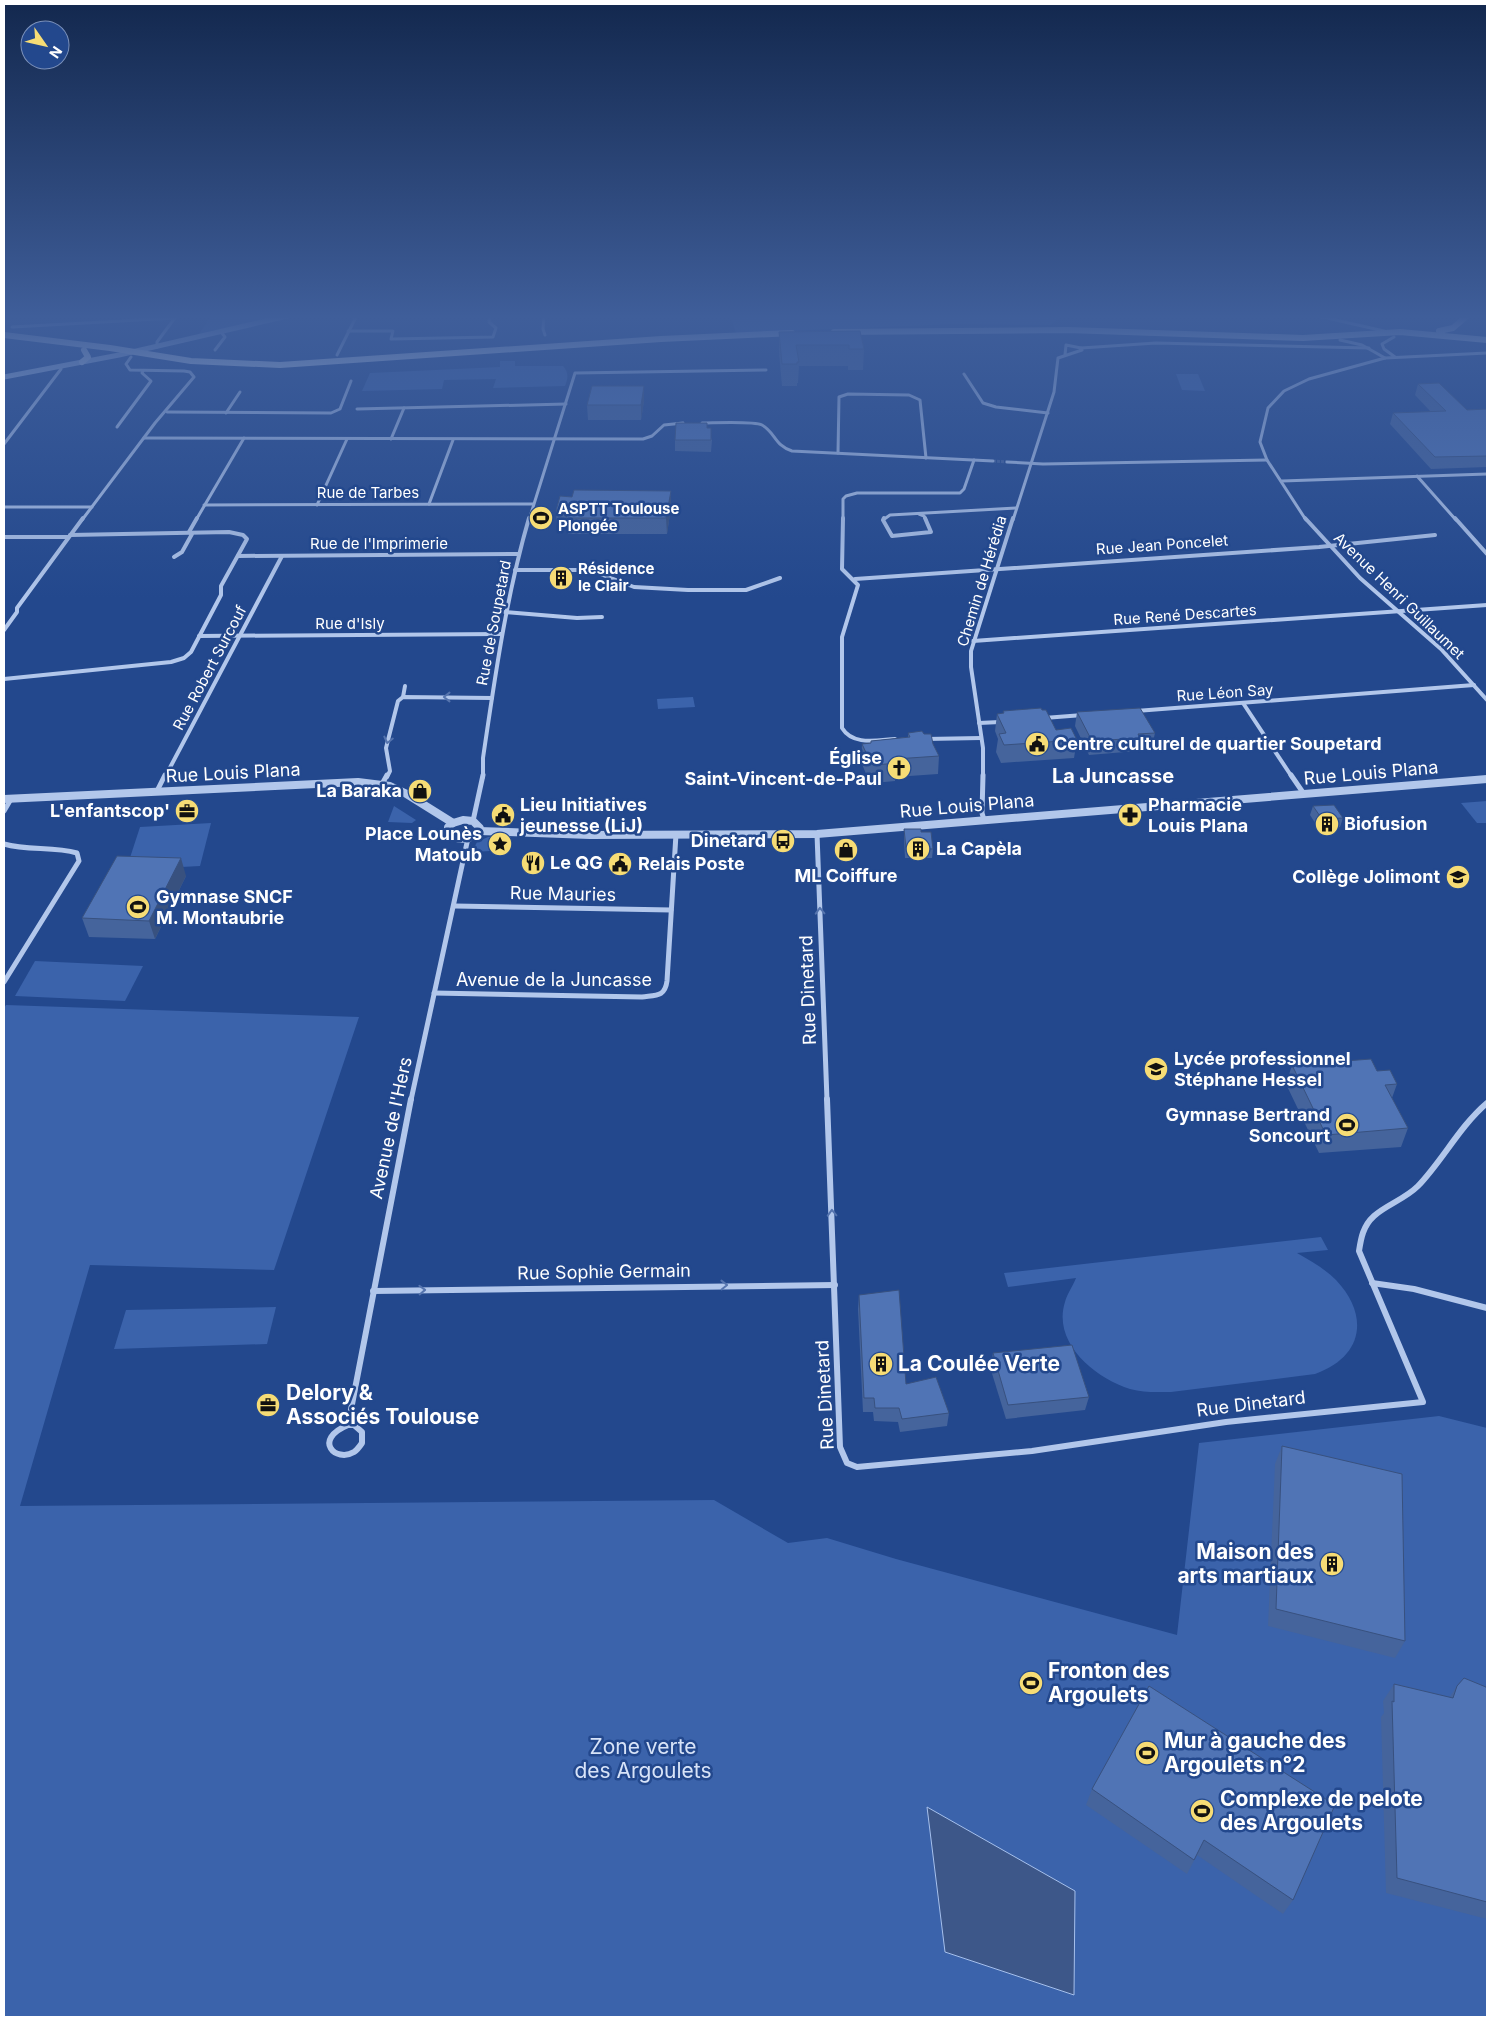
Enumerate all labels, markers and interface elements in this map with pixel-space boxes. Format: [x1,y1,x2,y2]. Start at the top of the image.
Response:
north arrow [20,20,70,70]
text: N [46,43,66,62]
street label: Rue de Tarbes [317,483,419,502]
place label: ASPTT Toulouse Plongée [558,499,679,535]
sports icon: ASPTT Toulouse Plongée [528,505,554,531]
street label: Chemin de Hérédia [953,513,1010,649]
street label: Avenue Henri Guillaumet [1330,528,1469,663]
street label: Rue Jean Poncelet [1095,530,1229,559]
street label: Rue de l'Imprimerie [310,534,448,553]
street label: Rue de Soupetard [472,559,515,687]
place label: Résidence le Clair [578,559,655,595]
building icon: Résidence le Clair [548,565,574,591]
street label: Rue René Descartes [1113,600,1257,629]
street label: Rue Robert Surcouf [169,602,251,733]
street label: Rue d'Isly [315,614,385,633]
street label: Rue Léon Say [1176,680,1275,705]
one-way arrow [443,692,451,702]
public building icon: Centre culturel de quartier Soupetard [1024,731,1050,757]
place label: Centre culturel de quartier Soupetard [1054,733,1381,754]
one-way arrow [383,736,394,745]
place label: Église Saint-Vincent-de-Paul [685,747,882,789]
church icon: Église Saint-Vincent-de-Paul [886,755,912,781]
street label: Rue Louis Plana [1303,756,1439,789]
street label: Rue Louis Plana [165,758,301,787]
district label: La Juncasse [1052,764,1174,788]
shop icon: La Baraka [407,778,433,804]
place label: La Baraka [316,780,402,801]
street label: Rue Louis Plana [899,789,1035,822]
place label: Lieu Initiatives jeunesse (LiJ) [519,794,647,836]
place label: Pharmacie Louis Plana [1148,794,1248,836]
office icon: L'enfantscop' [174,798,200,824]
place label: L'enfantscop' [50,800,170,821]
public building icon: Lieu Initiatives jeunesse (LiJ) [490,802,516,828]
pharmacy icon: Pharmacie Louis Plana [1117,802,1143,828]
building icon: Biofusion [1314,811,1340,837]
place label: Biofusion [1344,813,1427,834]
place label: Place Lounès Matoub [365,823,482,865]
bus stop icon: Dinetard [770,828,796,854]
place label: Dinetard [691,830,766,851]
place icon: Place Lounès Matoub [487,831,513,857]
building icon: La Capèla [905,836,931,862]
shop icon: ML Coiffure [833,837,859,863]
place label: La Capèla [936,838,1022,859]
restaurant icon: Le QG [520,850,546,876]
public building icon: Relais Poste [607,851,633,877]
place label: Le QG [550,852,603,873]
place label: Relais Poste [638,853,745,874]
school or university icon: Collège Jolimont [1445,864,1471,890]
place label: ML Coiffure [795,865,898,886]
place label: Collège Jolimont [1292,866,1440,887]
street label: Rue Mauries [510,882,616,905]
place label: Gymnase SNCF M. Montaubrie [156,886,293,928]
sports icon: Gymnase SNCF M. Montaubrie [125,894,151,920]
one-way arrow [814,907,825,915]
street label: Rue Dinetard [795,935,820,1045]
street label: Avenue de la Juncasse [456,969,652,990]
place label: Lycée professionnel Stéphane Hessel [1174,1048,1351,1090]
street label: Avenue de l'Hers [365,1055,416,1201]
school or university icon: Lycée professionnel Stéphane Hessel [1143,1056,1169,1082]
place label: Gymnase Bertrand Soncourt [1166,1104,1330,1146]
sports icon: Gymnase Bertrand Soncourt [1334,1112,1360,1138]
one-way arrow [826,1209,837,1217]
street label: Rue Sophie Germain [517,1259,691,1284]
one-way arrow [720,1280,728,1290]
one-way arrow [418,1285,426,1295]
street label: Rue Dinetard [811,1340,838,1450]
building icon: La Coulée Verte [868,1351,894,1377]
place label: La Coulée Verte [898,1351,1060,1376]
place label: Delory & Associés Toulouse [286,1380,479,1429]
street label: Rue Dinetard [1195,1386,1307,1421]
office icon: Delory & Associés Toulouse [255,1392,281,1418]
place label: Maison des arts martiaux [1177,1539,1314,1588]
building icon: Maison des arts martiaux [1319,1551,1345,1577]
place label: Fronton des Argoulets [1048,1658,1170,1707]
sports icon: Fronton des Argoulets [1018,1670,1044,1696]
place label: Mur à gauche des Argoulets n°2 [1164,1728,1346,1777]
park label: Zone verte des Argoulets [574,1734,712,1783]
sports icon: Mur à gauche des Argoulets n°2 [1134,1740,1160,1766]
place label: Complexe de pelote des Argoulets [1220,1786,1423,1835]
sports icon: Complexe de pelote des Argoulets [1189,1798,1215,1824]

